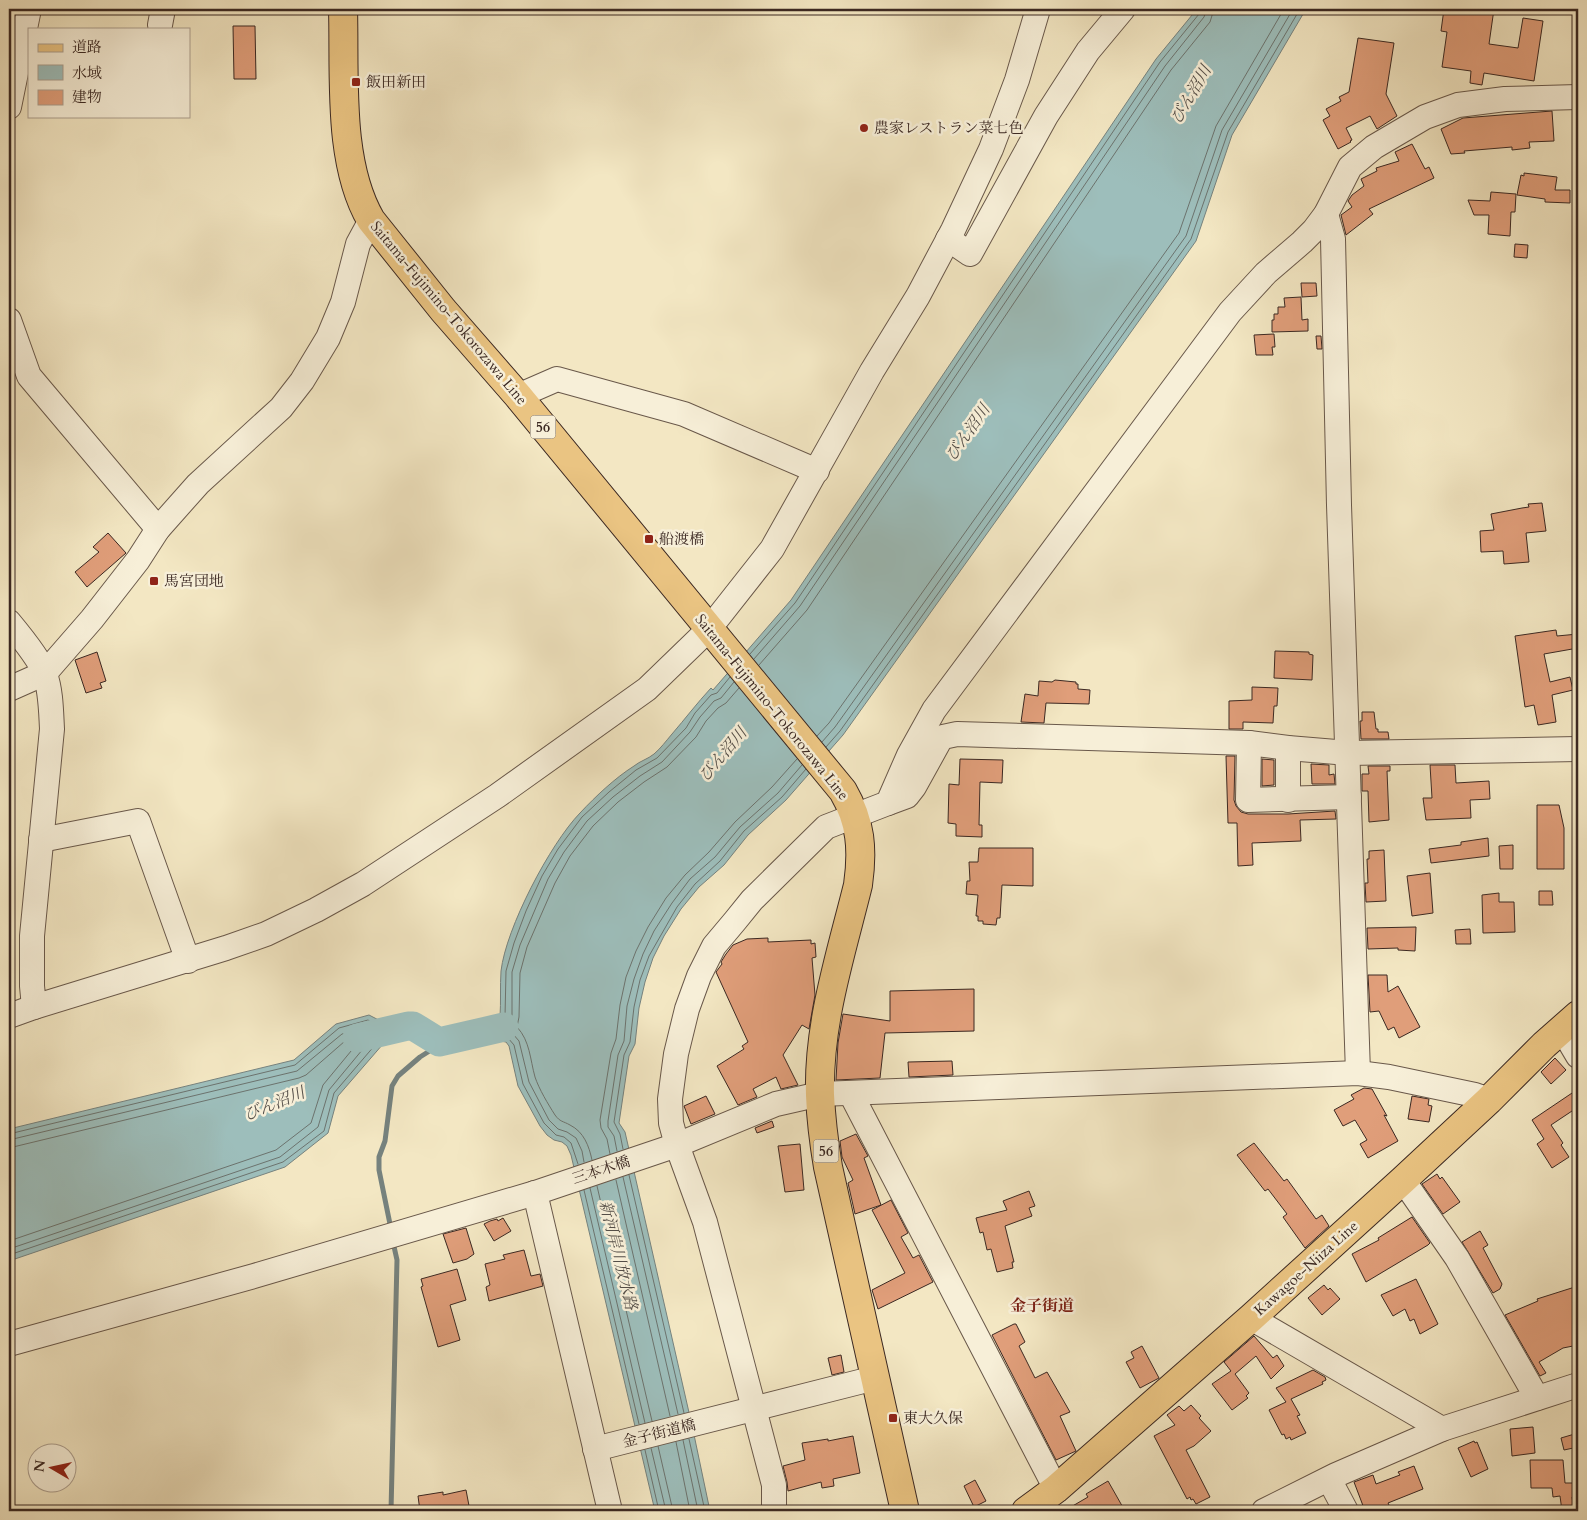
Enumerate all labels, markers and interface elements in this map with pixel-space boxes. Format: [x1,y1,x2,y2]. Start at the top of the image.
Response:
legend [28,28,190,118]
text: 道路 [72,37,102,57]
water label: びん沼川 [1165,60,1217,128]
text: 水域 [72,63,102,83]
place label: 飯田新田 [366,72,426,92]
marker: 飯田新田 [350,76,362,88]
text: 建物 [72,87,102,107]
place label: 農家レストラン菜七色 [874,118,1024,138]
marker: 農家レストラン菜七色 [858,122,870,134]
street label: Saitama-Fujimino-Tokorozawa Line [366,217,532,409]
water label: びん沼川 [940,398,996,465]
road number: 56 [530,416,556,438]
place label: 船渡橋 [659,529,704,549]
marker: 船渡橋 [643,533,655,545]
place label: 馬宮団地 [164,571,224,591]
marker: 馬宮団地 [148,575,160,587]
street label: Saitama-Fujimino-Tokorozawa Line [691,610,853,804]
water label: びん沼川 [694,722,753,786]
water label: びん沼川 [241,1081,310,1126]
road number: 56 [814,1140,838,1162]
street label: 三本木橋 [569,1151,633,1189]
water label: 新河岸川放水路 [594,1198,642,1313]
street label: Kawagoe-Niiza Line [1250,1216,1362,1320]
district label: 金子街道 [1010,1295,1074,1317]
place label: 東大久保 [903,1408,963,1428]
marker: 東大久保 [887,1412,899,1424]
street label: 金子街道橋 [620,1414,698,1452]
north arrow [28,1442,78,1492]
text: N [29,1459,50,1474]

